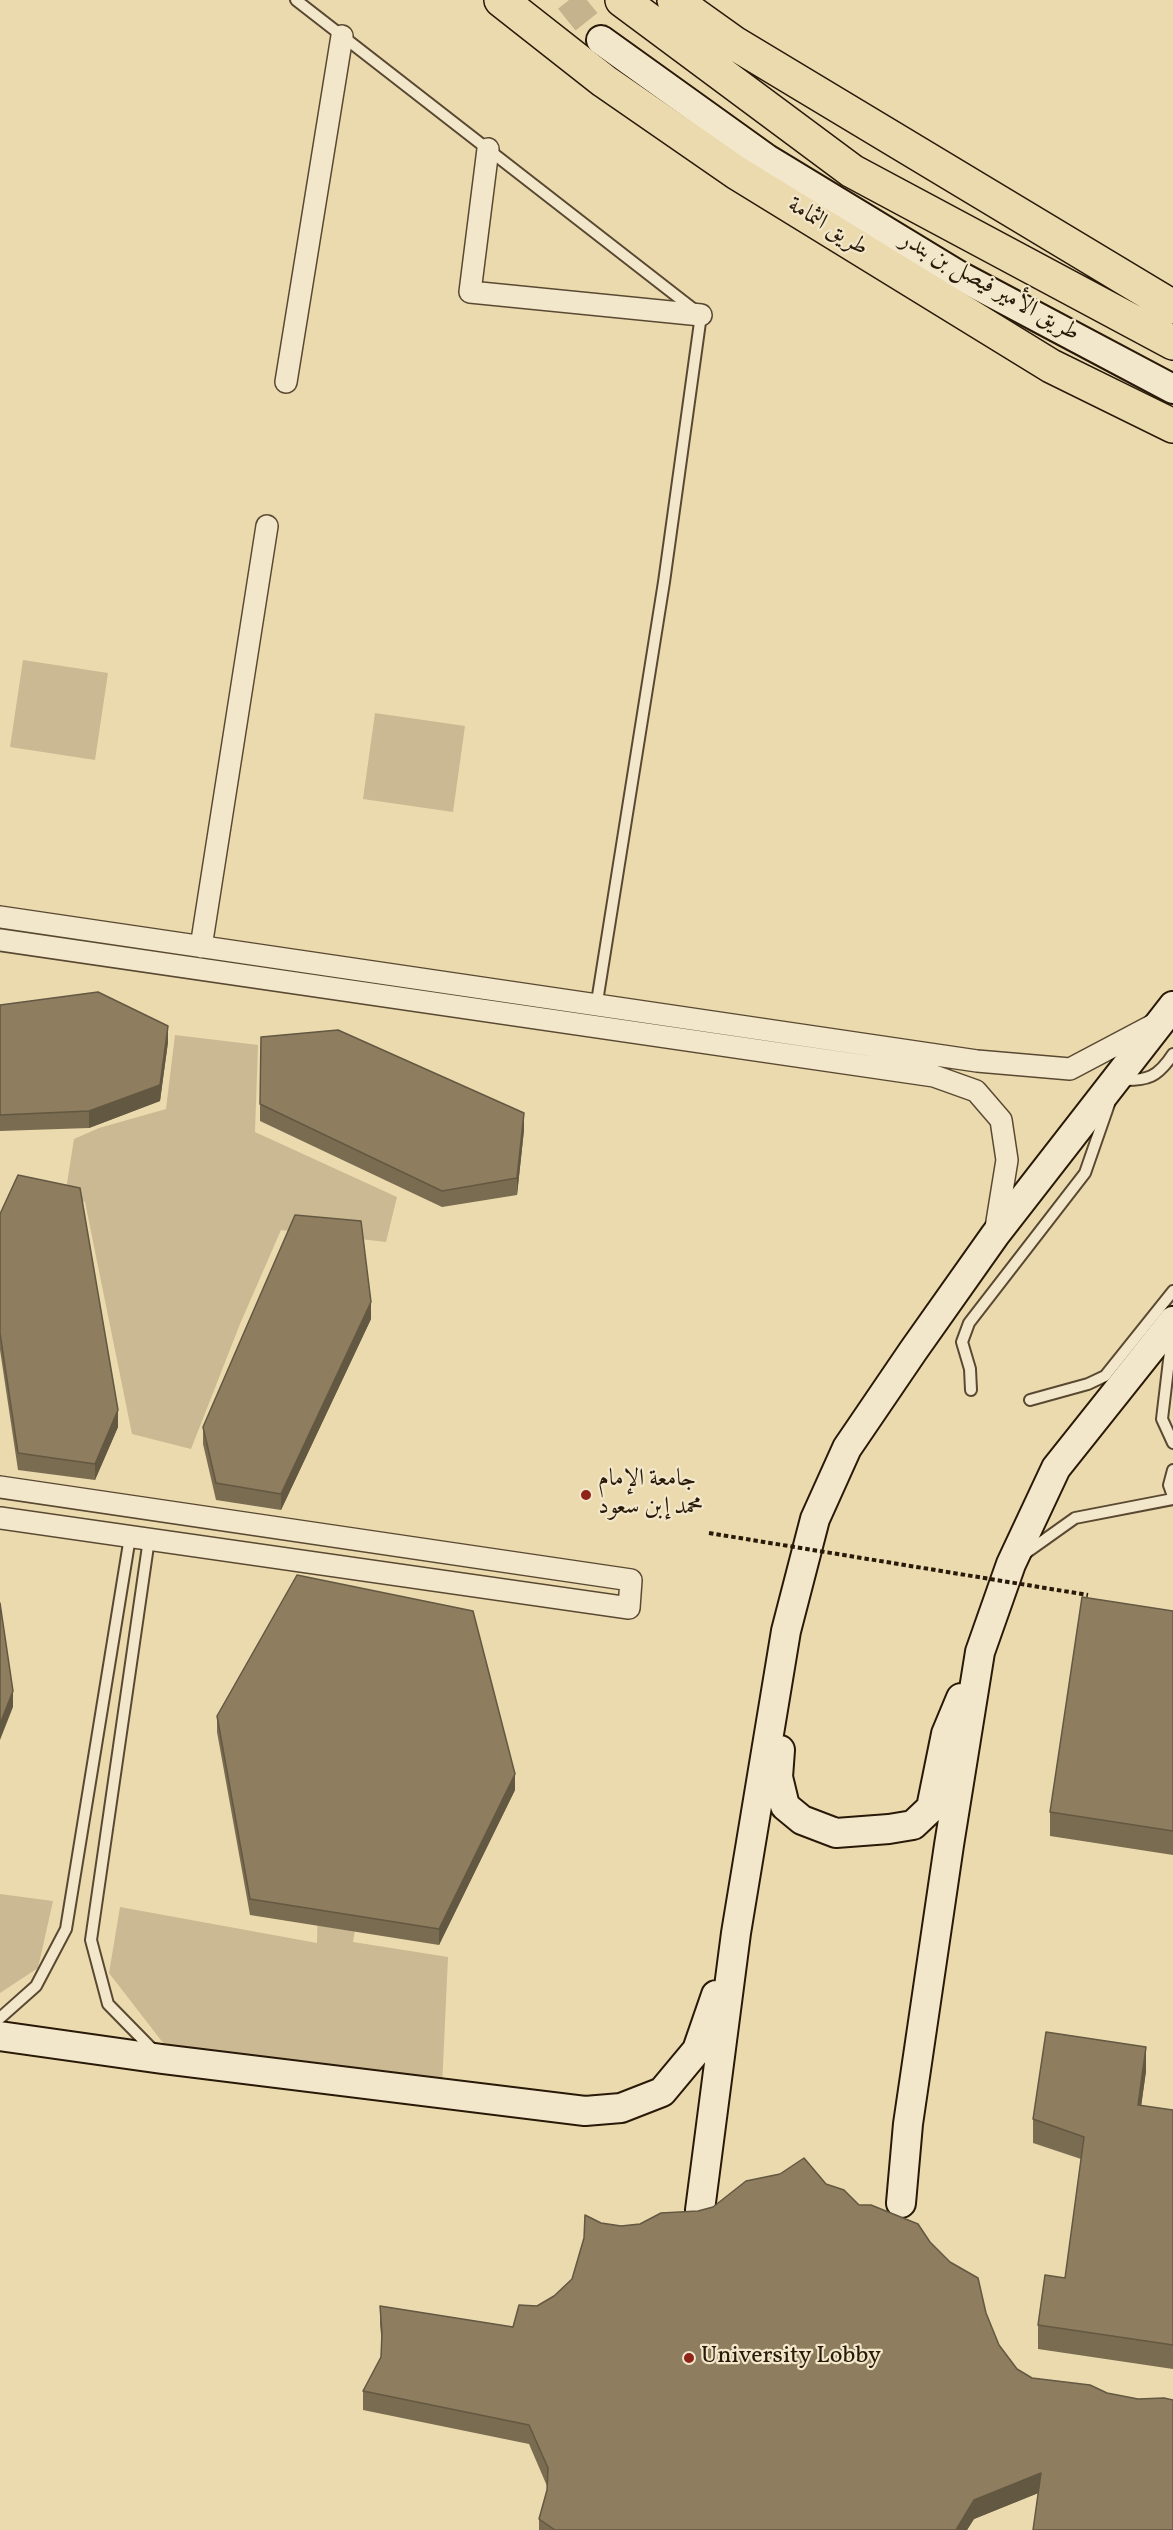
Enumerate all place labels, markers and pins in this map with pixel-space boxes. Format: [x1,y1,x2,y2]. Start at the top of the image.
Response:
place label: جامعة الإمام محمد إبن سعود [598,1467,703,1523]
marker: جامعة الإمام محمد إبن سعود [579,1488,593,1502]
place label: University Lobby [701,2344,881,2372]
marker: University Lobby [682,2351,696,2365]

